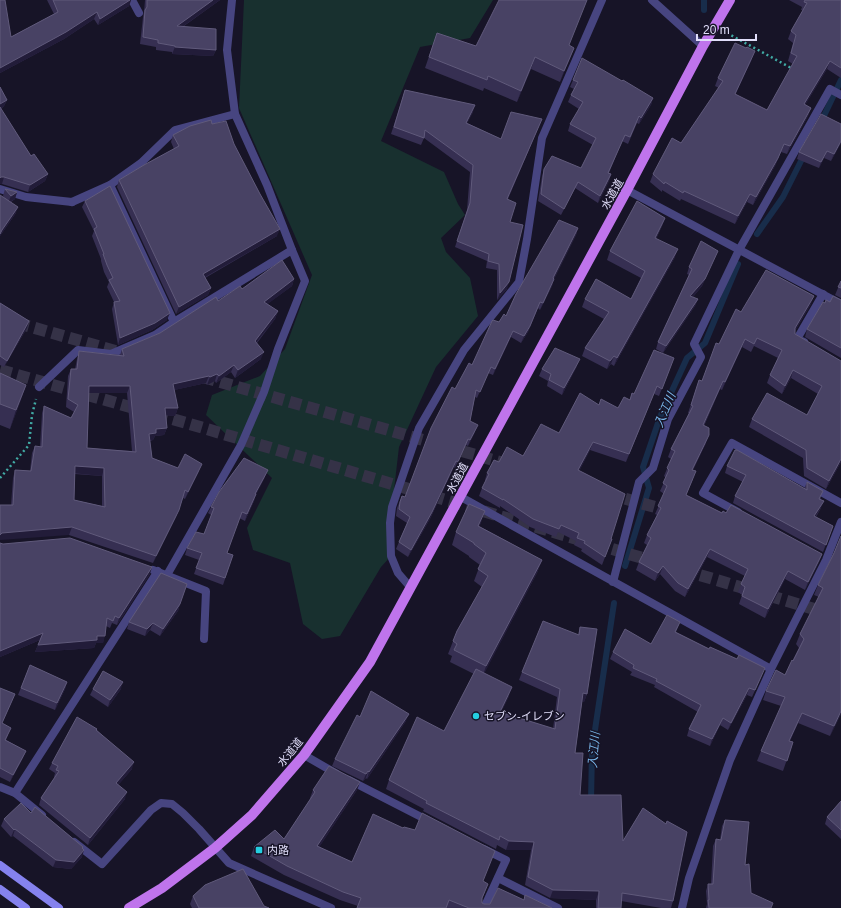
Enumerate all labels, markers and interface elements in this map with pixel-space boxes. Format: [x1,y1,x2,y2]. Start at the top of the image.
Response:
scale bar [697,16,756,42]
text: 20 m [703,23,730,37]
street label: 水道道 [599,177,625,211]
water label: 入江川 [652,389,679,429]
street label: 水道道 [444,461,470,495]
place label: セブン-イレブン [484,710,565,722]
marker: セブン-イレブン [471,711,481,721]
water label: 入江川 [585,729,603,769]
street label: 水道道 [275,735,305,769]
place label: 内路 [267,844,289,856]
marker: 内路 [254,845,264,855]

